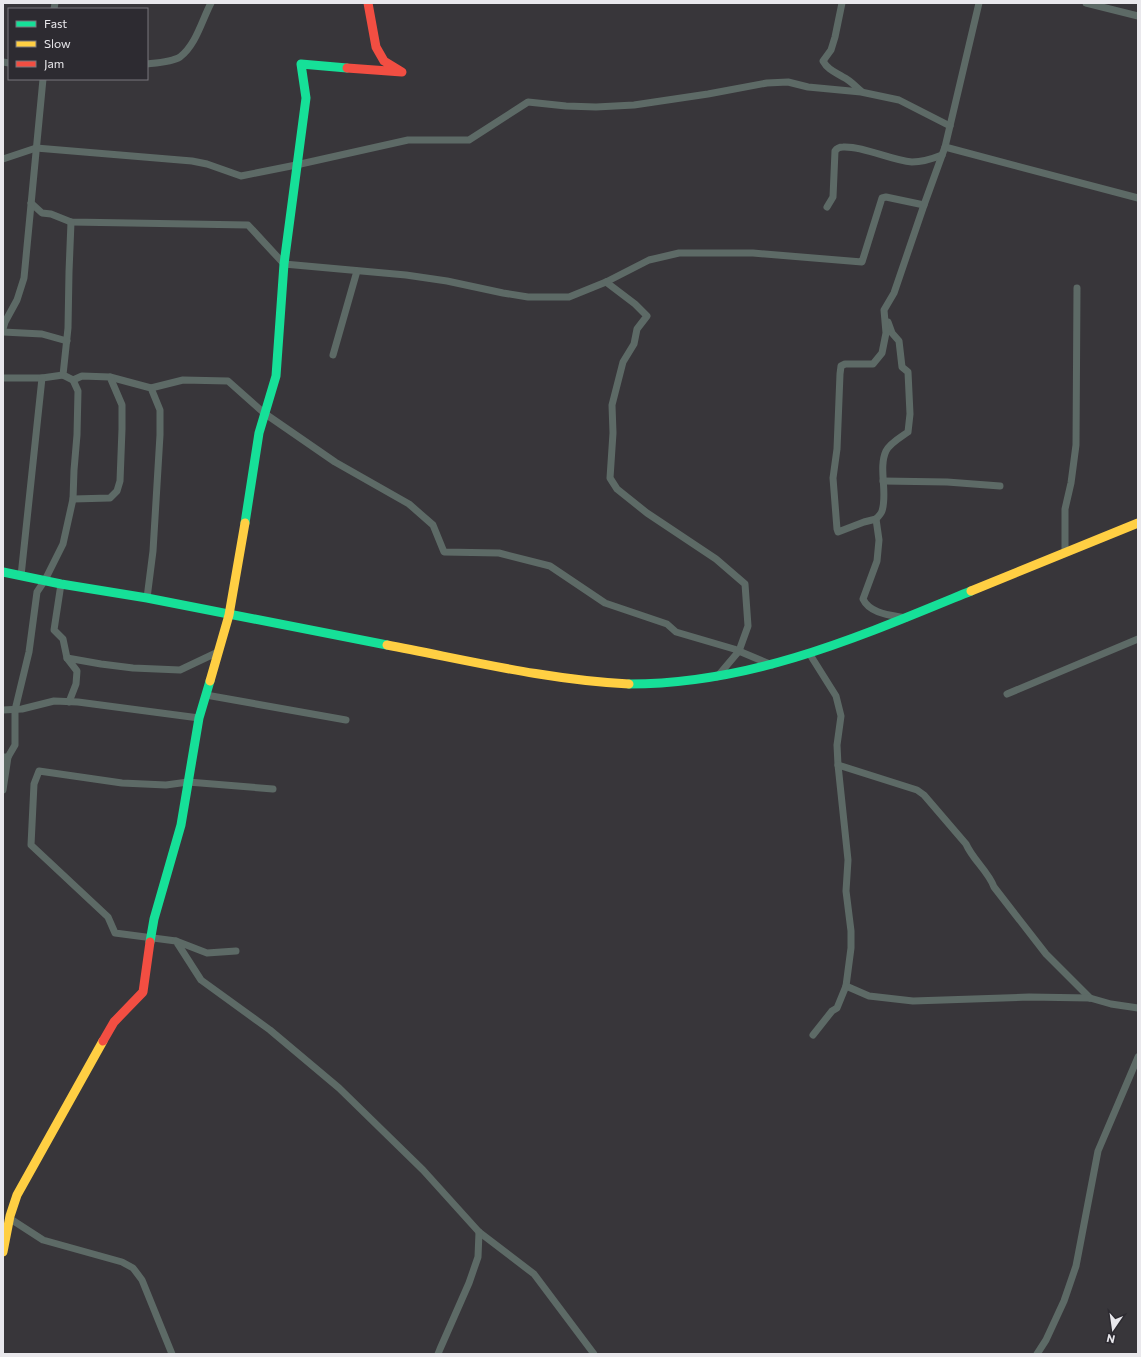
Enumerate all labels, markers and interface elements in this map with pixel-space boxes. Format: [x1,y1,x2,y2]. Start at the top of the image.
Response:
legend [8,8,148,80]
text: Fast [44,16,67,30]
text: Slow [44,36,71,50]
text: Jam [44,56,64,71]
north arrow [1093,1309,1133,1349]
text: N [1105,1332,1116,1346]

